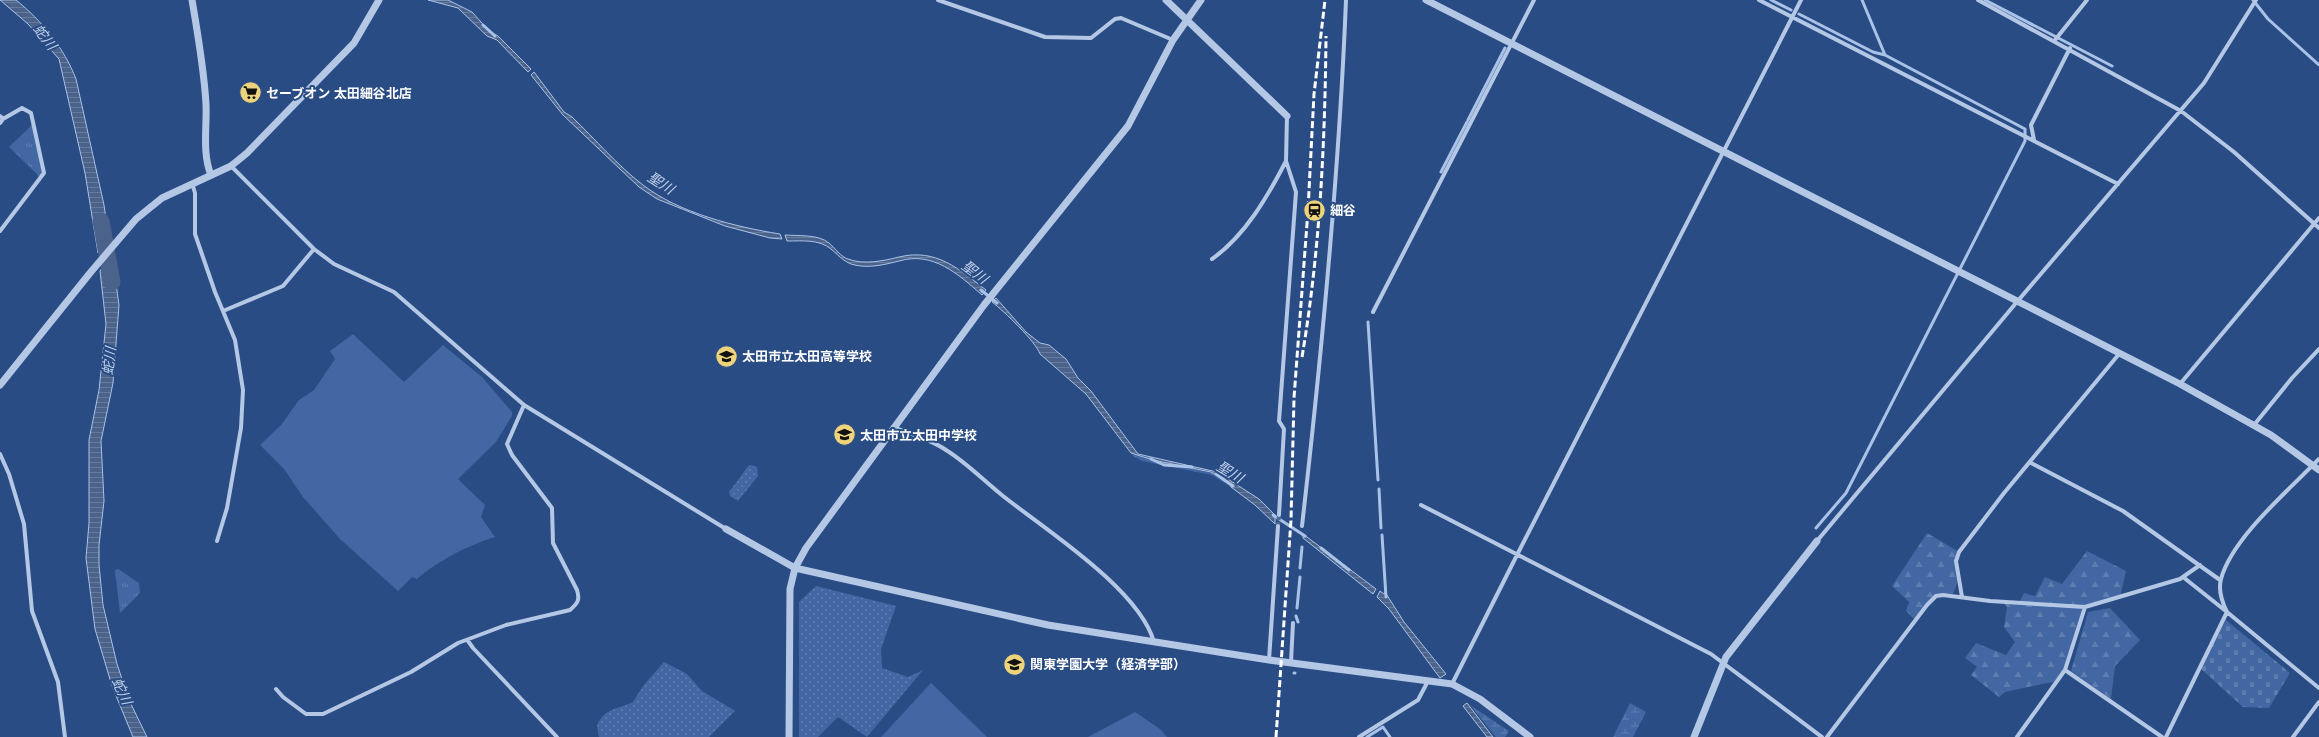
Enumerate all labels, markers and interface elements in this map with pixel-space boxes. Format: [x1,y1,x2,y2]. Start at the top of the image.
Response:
water label: 蛇川 [29,20,62,55]
supermarket icon: セーブオン 太田細谷北店 [238,80,264,106]
place label: セーブオン 太田細谷北店 [266,85,412,101]
water label: 聖川 [644,168,679,199]
station icon: 細谷 [1302,197,1328,223]
place label: 細谷 [1330,202,1356,218]
water label: 聖川 [958,256,993,289]
school or university icon: 太田市立太田高等学校 [714,343,740,369]
water label: 蛇川 [98,344,120,376]
place label: 太田市立太田高等学校 [742,348,872,364]
school or university icon: 太田市立太田中学校 [832,422,858,448]
place label: 太田市立太田中学校 [860,427,977,443]
water label: 聖川 [1213,457,1248,488]
school or university icon: 関東学園大学（経済学部） [1002,651,1028,677]
place label: 関東学園大学（経済学部） [1030,656,1186,672]
water label: 蛇川 [108,675,137,709]

